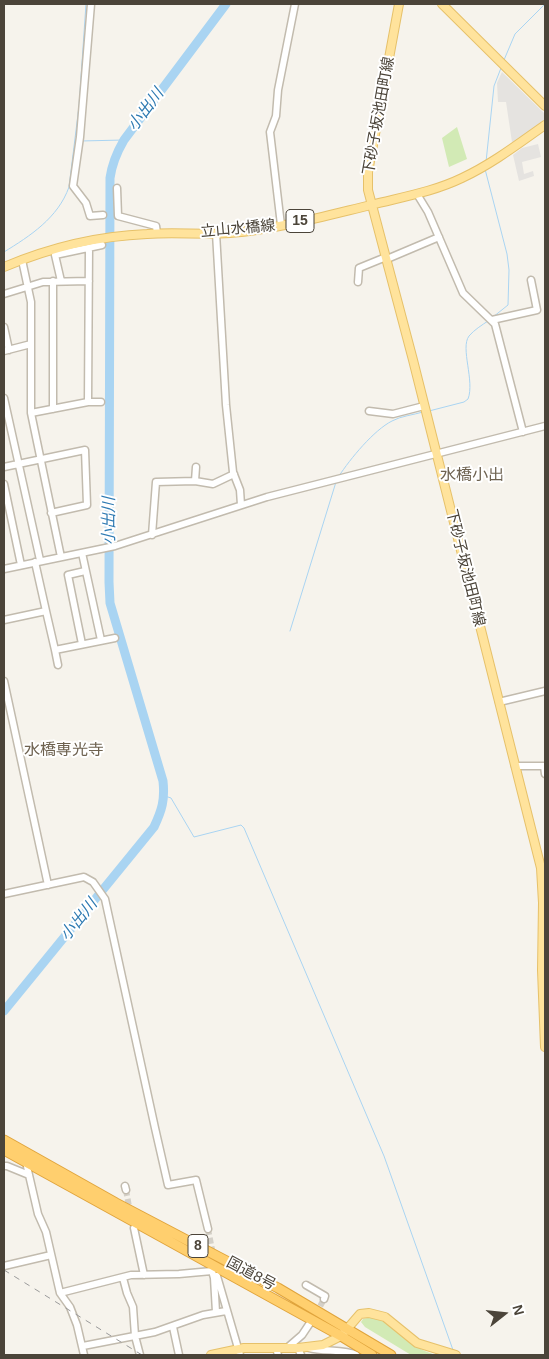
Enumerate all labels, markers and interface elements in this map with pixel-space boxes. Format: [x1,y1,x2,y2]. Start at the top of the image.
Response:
street label: 下砂子坂池田町線 [360,55,398,177]
water label: 小出川 [124,85,168,135]
road number: 15 [286,210,314,232]
street label: 立山水橋線 [200,217,276,241]
district label: 水橋小出 [440,466,504,486]
water label: 小出川 [100,497,120,545]
street label: 下砂子坂池田町線 [442,508,488,628]
district label: 水橋専光寺 [24,741,104,761]
water label: 小出川 [56,895,102,945]
road number: 8 [188,1234,208,1258]
street label: 国道8号 [223,1254,279,1294]
north arrow [479,1289,529,1339]
text: N [509,1303,528,1317]

